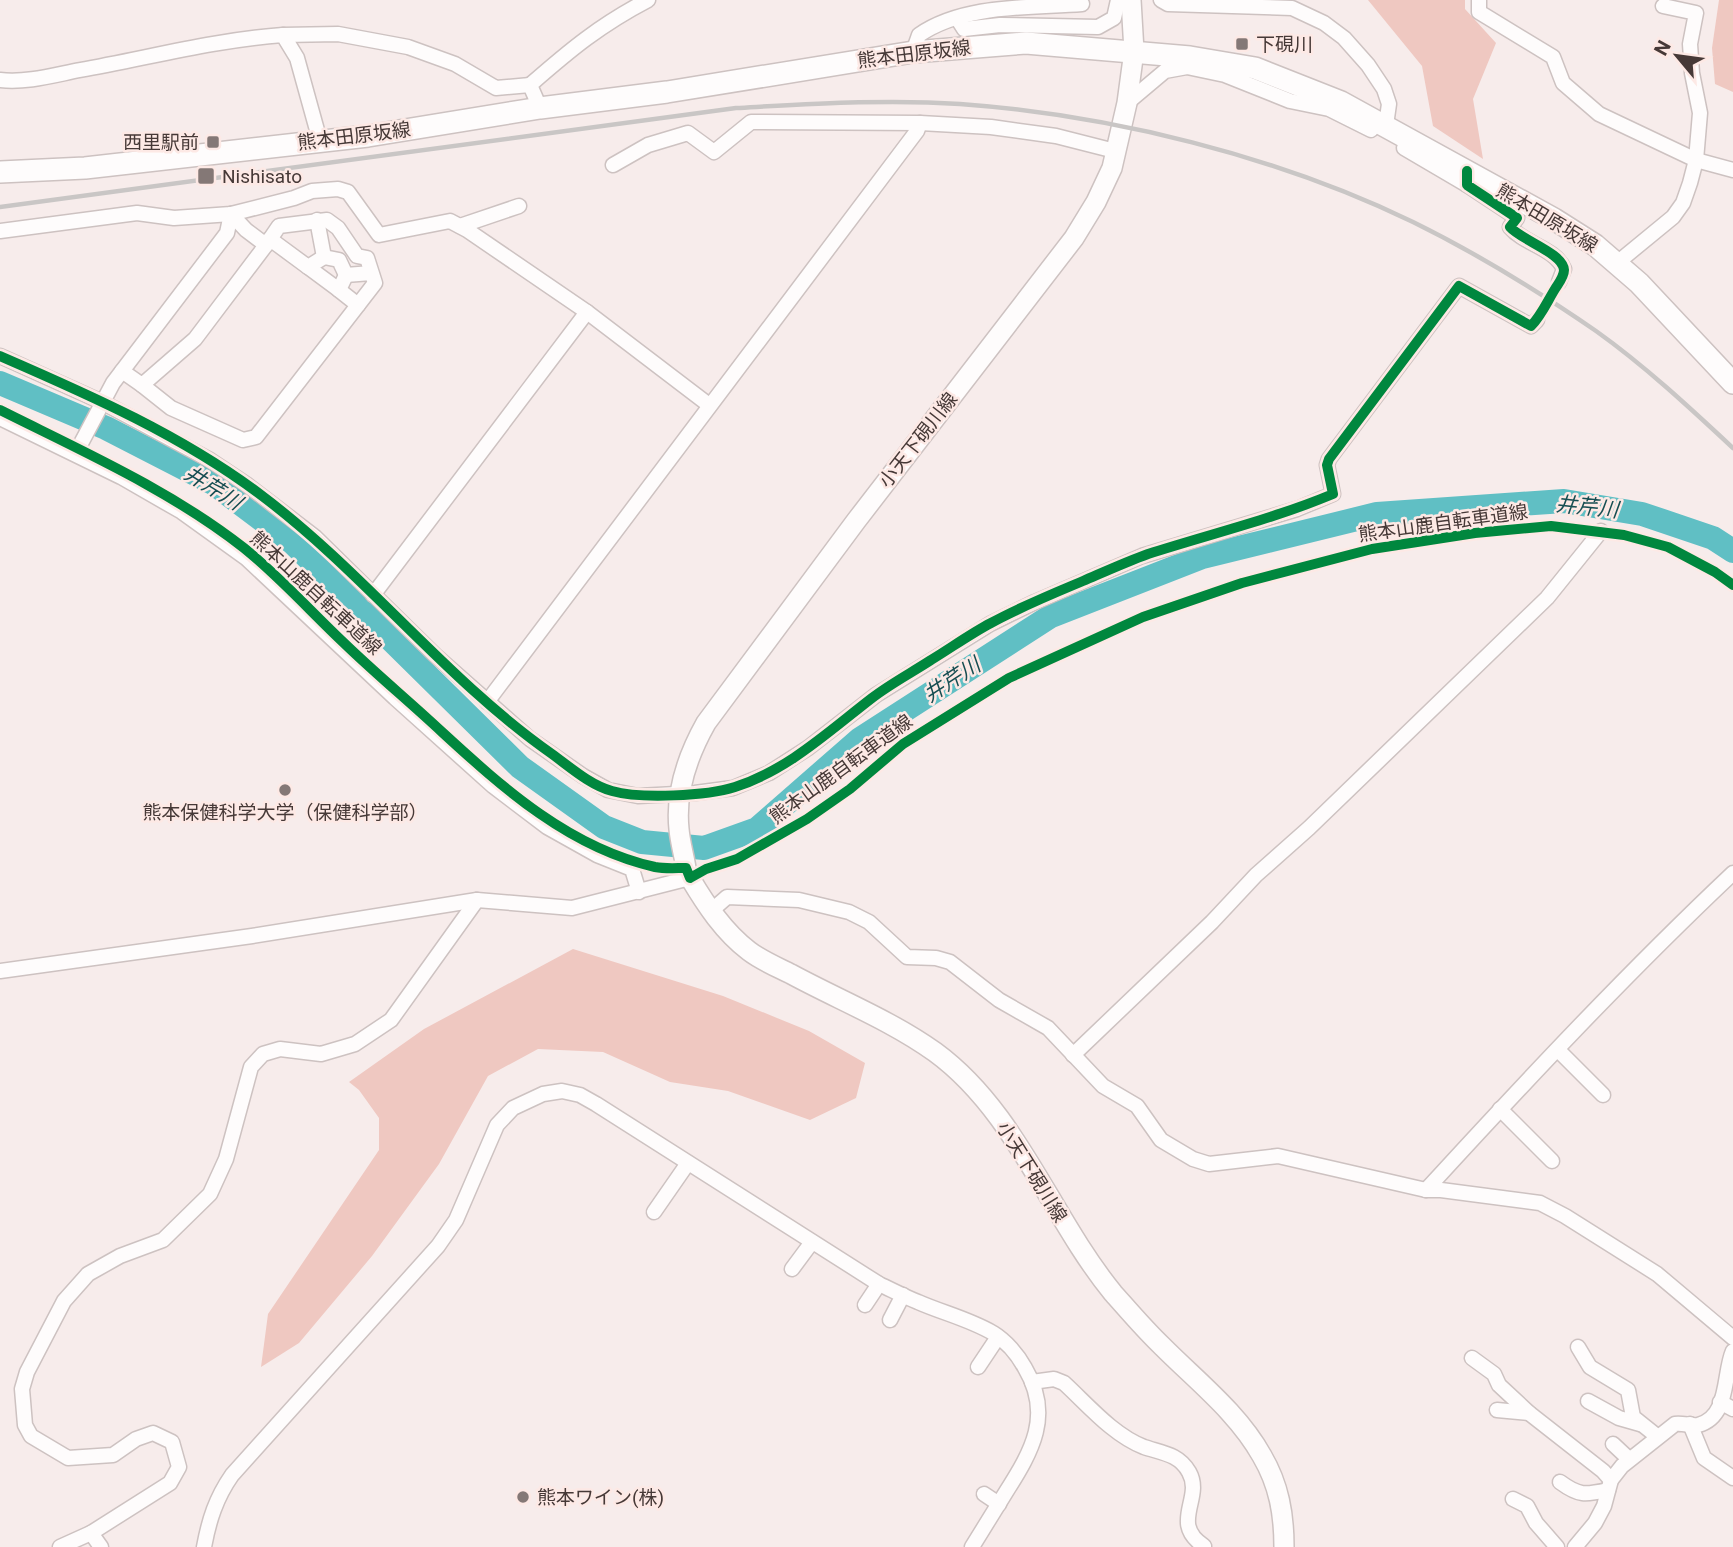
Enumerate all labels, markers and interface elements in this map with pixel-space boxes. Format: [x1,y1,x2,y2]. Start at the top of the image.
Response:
north arrow [1642,21,1712,91]
place label: 下硯川 [1256,33,1313,56]
street label: 熊本田原坂線 [856,36,972,72]
marker: 下硯川 [1234,36,1250,52]
text: N [1649,37,1676,59]
street label: 熊本田原坂線 [296,118,412,154]
place label: 西里駅前 [123,131,199,154]
marker: 西里駅前 [205,134,221,150]
place label: Nishisato [222,165,302,188]
marker: Nishisato [196,166,216,186]
street label: 熊本田原坂線 [1492,179,1602,257]
street label: 小天下硯川線 [874,388,962,492]
water label: 井芹川 [180,461,248,516]
water label: 井芹川 [1554,492,1622,522]
street label: 熊本山鹿自転車道線 [1357,500,1529,546]
street label: 熊本山鹿自転車道線 [246,526,386,660]
water label: 井芹川 [919,652,987,707]
street label: 熊本山鹿自転車道線 [765,709,917,829]
marker: 熊本保健科学大学（保健科学部） [277,782,293,798]
place label: 熊本保健科学大学（保健科学部） [142,801,428,824]
street label: 小天下硯川線 [992,1118,1072,1226]
place label: 熊本ワイン(株) [537,1486,664,1509]
marker: 熊本ワイン(株) [515,1489,531,1505]

